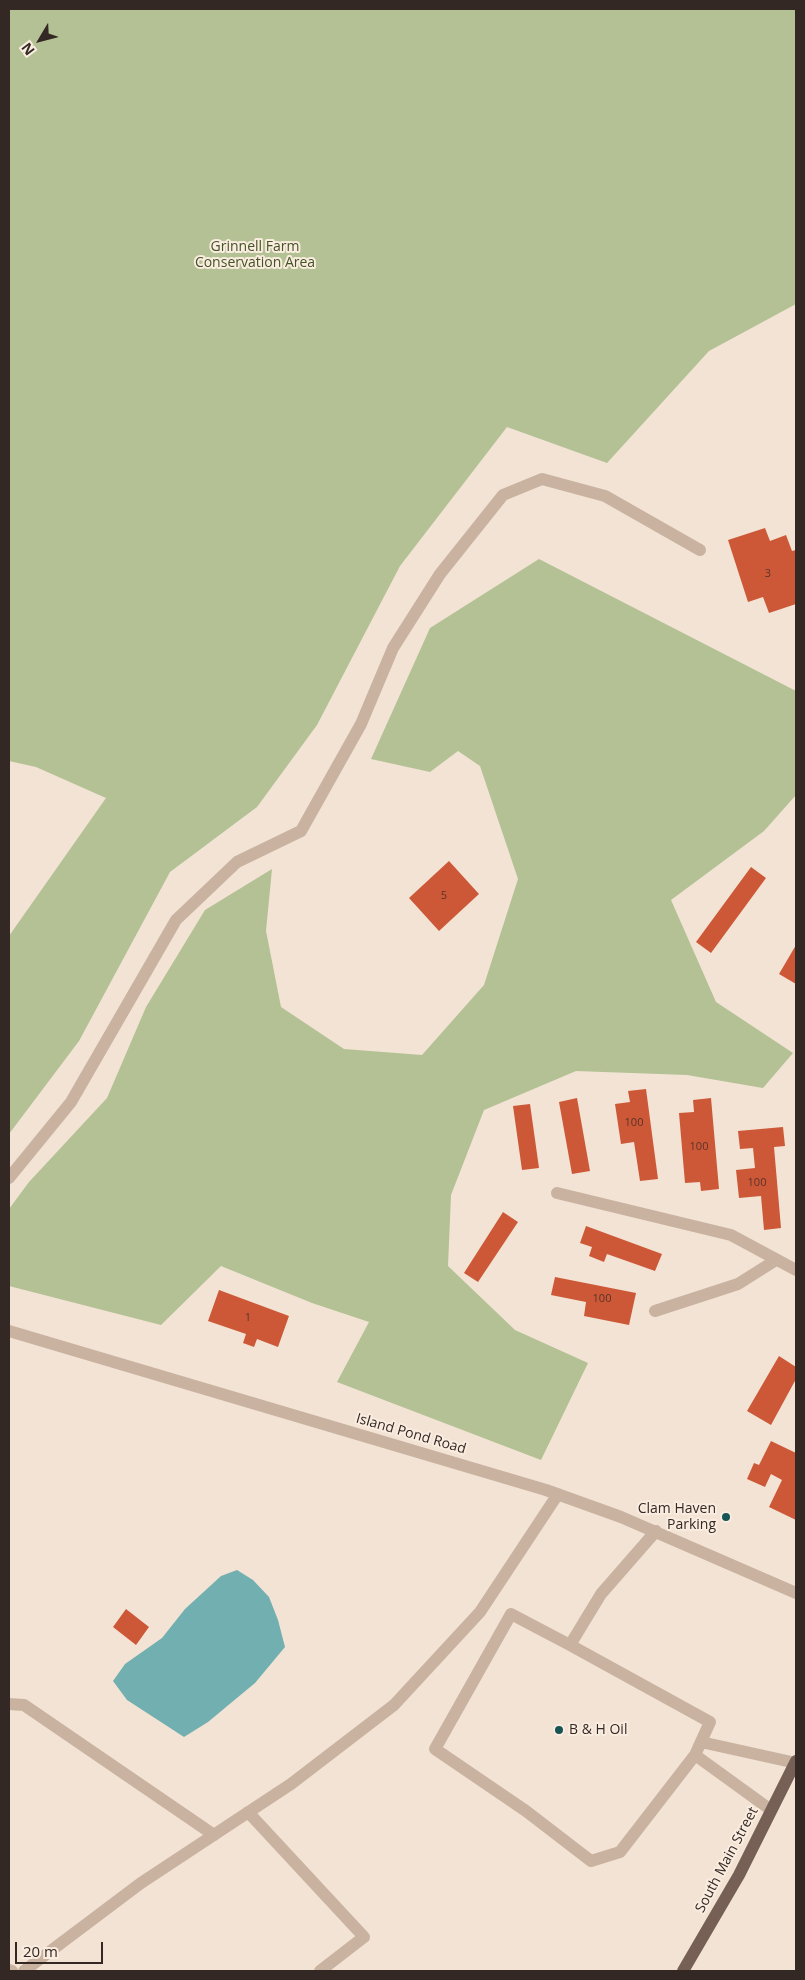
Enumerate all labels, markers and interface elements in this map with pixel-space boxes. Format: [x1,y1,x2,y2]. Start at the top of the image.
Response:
north arrow [15,15,65,65]
text: N [17,39,39,60]
park label: Grinnell Farm Conservation Area [195,239,315,272]
house number: 3 [765,567,771,581]
house number: 5 [441,889,447,903]
house number: 100 [625,1116,643,1130]
house number: 100 [690,1140,708,1154]
house number: 100 [748,1176,766,1190]
house number: 100 [593,1292,611,1306]
house number: 1 [245,1311,251,1325]
street label: Island Pond Road [354,1410,468,1458]
place label: Clam Haven Parking [638,1501,716,1534]
marker: Clam Haven Parking [720,1511,732,1523]
place label: B & H Oil [569,1722,627,1738]
marker: B & H Oil [553,1724,565,1736]
street label: South Main Street [692,1804,762,1916]
scale bar [18,1932,105,1964]
text: 20 m [23,1941,58,1961]

